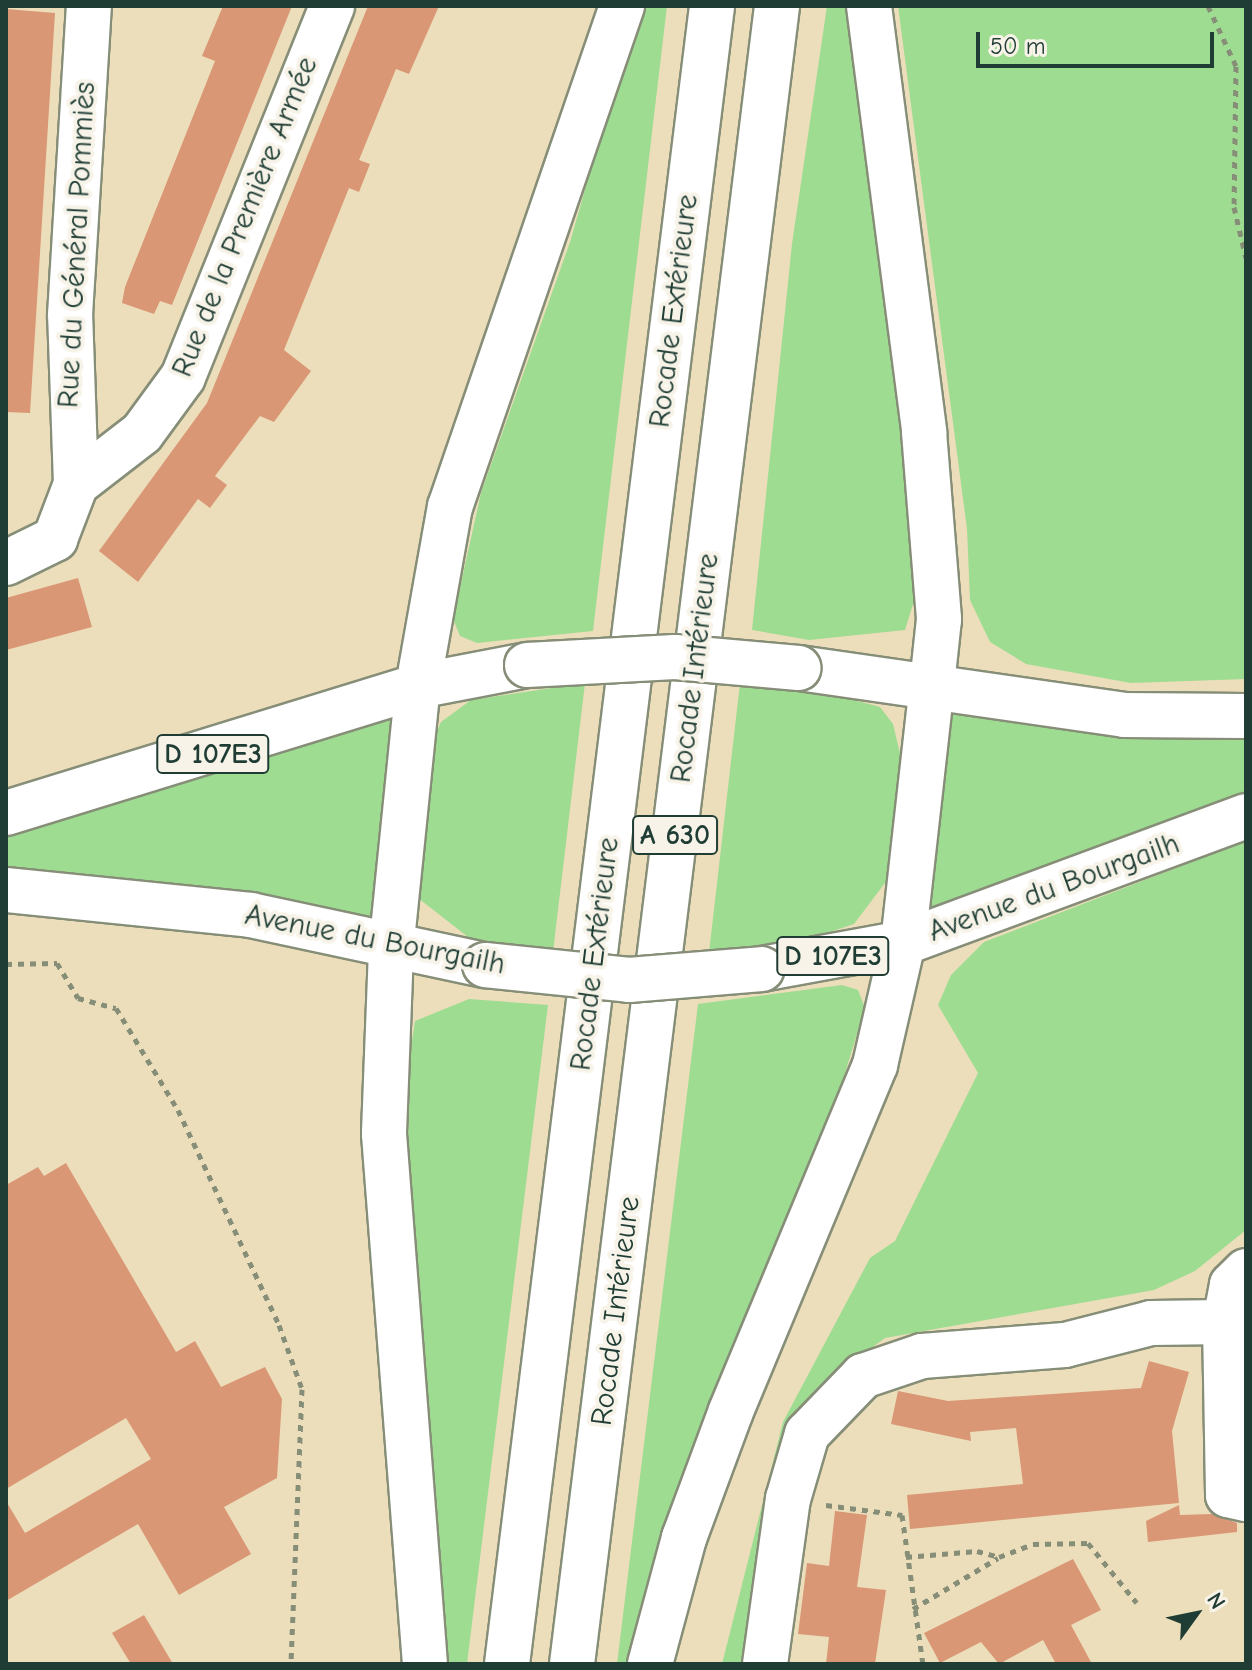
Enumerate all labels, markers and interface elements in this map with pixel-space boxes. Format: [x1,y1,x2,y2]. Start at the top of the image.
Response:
scale bar [980,16,1218,66]
text: 50 m [990,32,1046,60]
street label: Rue de la Première Armée [164,52,326,382]
street label: Rue du Général Pommiès [50,81,104,409]
street label: Rocade Extérieure [642,192,706,430]
street label: Rocade Intérieure [663,551,727,785]
road number: D 107E3 [155,730,271,778]
road number: A 630 [631,811,719,859]
street label: Avenue du Bourgailh [924,826,1184,950]
street label: Rocade Extérieure [563,835,627,1073]
street label: Avenue du Bourgailh [242,897,508,983]
road number: D 107E3 [775,932,891,980]
street label: Rocade Intérieure [584,1194,648,1428]
north arrow [1156,1574,1236,1654]
text: N [1201,1588,1231,1614]

